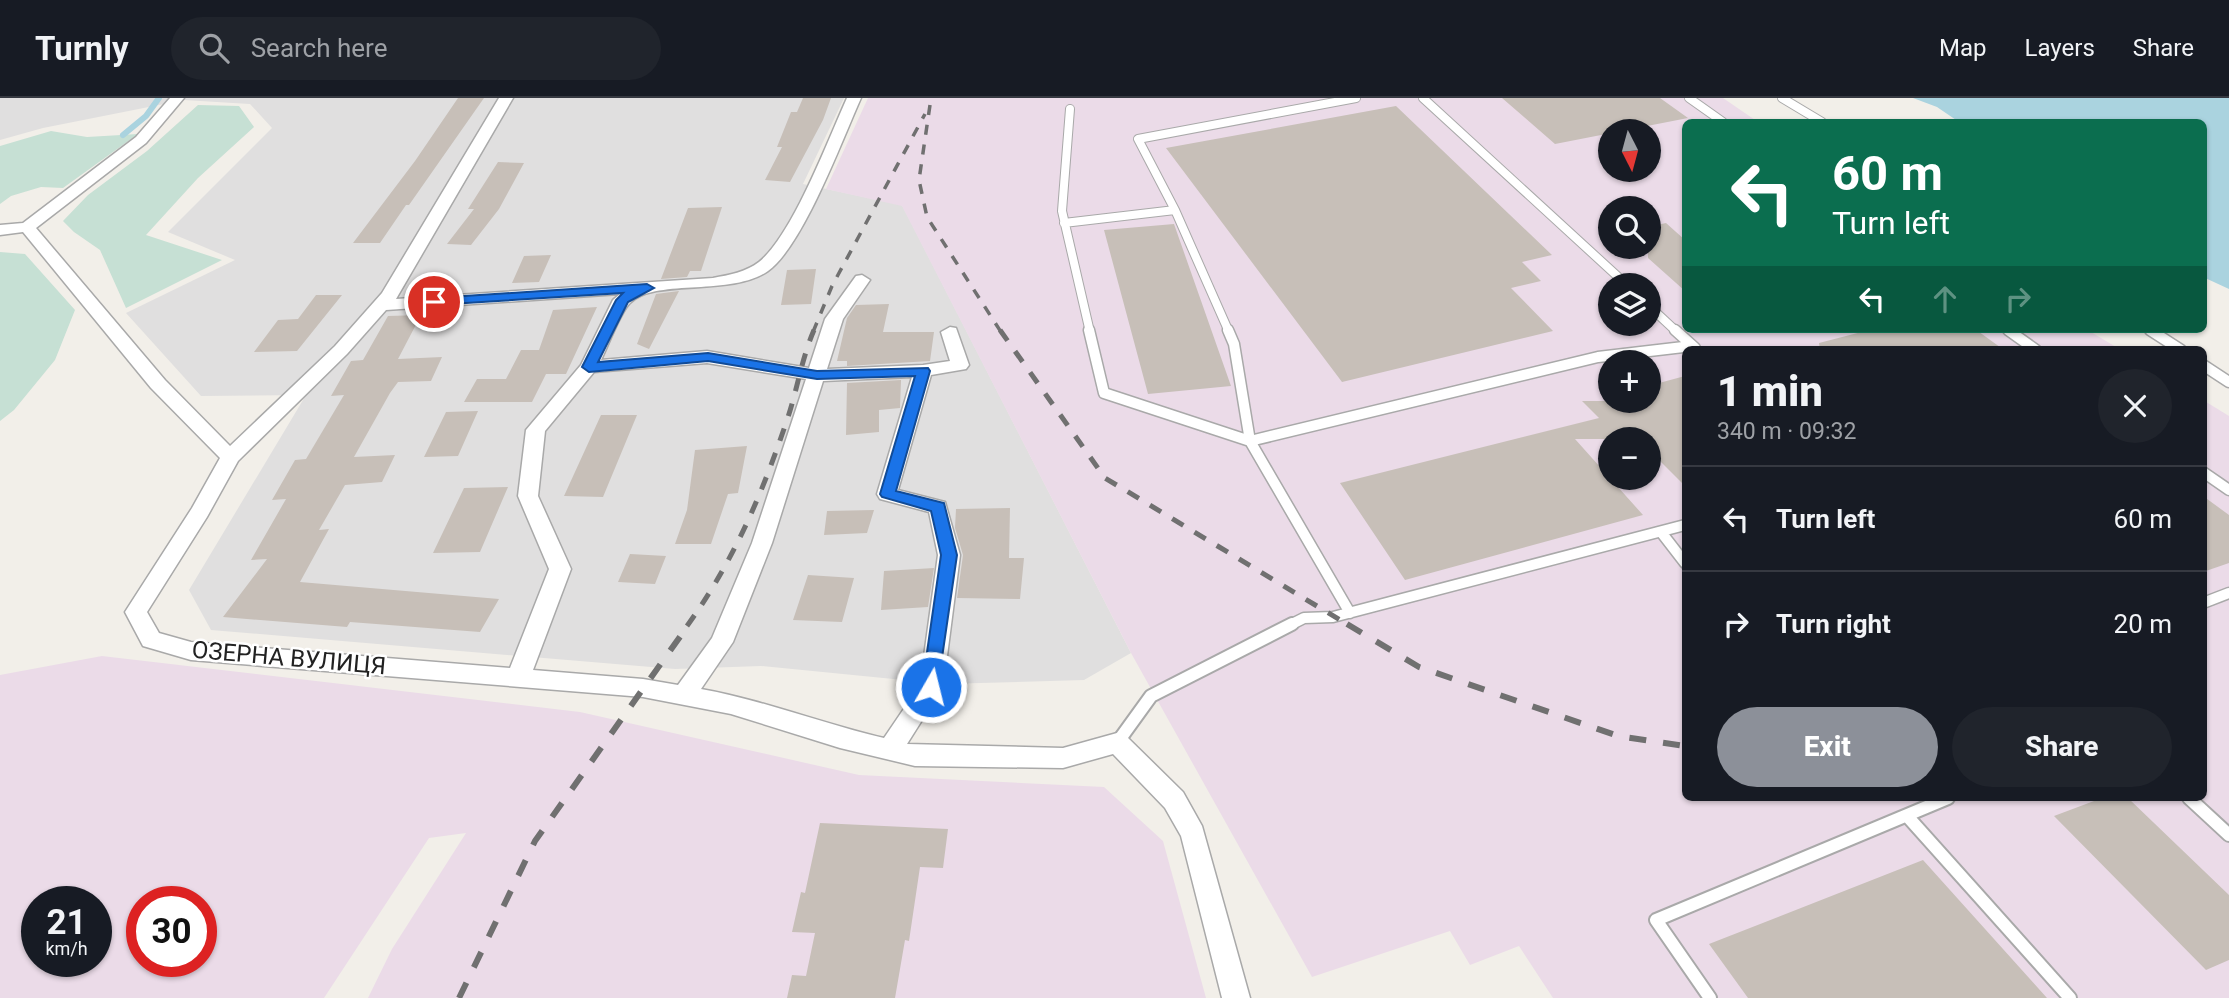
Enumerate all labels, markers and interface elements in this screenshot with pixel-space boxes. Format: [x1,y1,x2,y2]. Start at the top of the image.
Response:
search box [171,17,661,80]
text: Turnly [35,29,129,68]
icon: search [195,29,233,67]
text: Search here [251,33,387,63]
text: Map [1939,34,1987,62]
text: Layers [2025,34,2095,62]
text: Share [2133,34,2194,62]
north arrow [1598,119,1661,182]
map controls [1598,119,1661,490]
text: 60 m [1832,145,1943,202]
icon: left [1717,147,1808,238]
button: search [1598,196,1661,259]
text: Turn left [1832,204,1950,242]
pin [404,272,464,332]
button: layers [1598,273,1661,336]
icon: left [1853,280,1891,318]
icon: ahead [1926,280,1964,318]
icon: right [1999,280,2037,318]
icon: arrive [415,283,453,321]
button: + [1598,350,1661,413]
text: 1 min [1717,367,1823,416]
button: close [2098,369,2172,443]
text: 340 m · 09:32 [1717,418,1856,445]
button: − [1598,427,1661,490]
icon: left [1717,500,1755,538]
text: Turn left [1776,504,1875,534]
text: 60 m [2114,504,2172,534]
icon: right [1717,605,1755,643]
text: Turn right [1776,609,1891,639]
text: 20 m [2114,609,2172,639]
street label: ОЗЕРНА ВУЛИЦЯ [191,636,387,680]
position arrow [894,650,968,724]
button: Exit [1717,707,1938,787]
button: Share [1952,707,2172,787]
speed limit sign: 30 [126,886,217,977]
text: 21 [46,902,87,943]
text: km/h [45,938,88,959]

